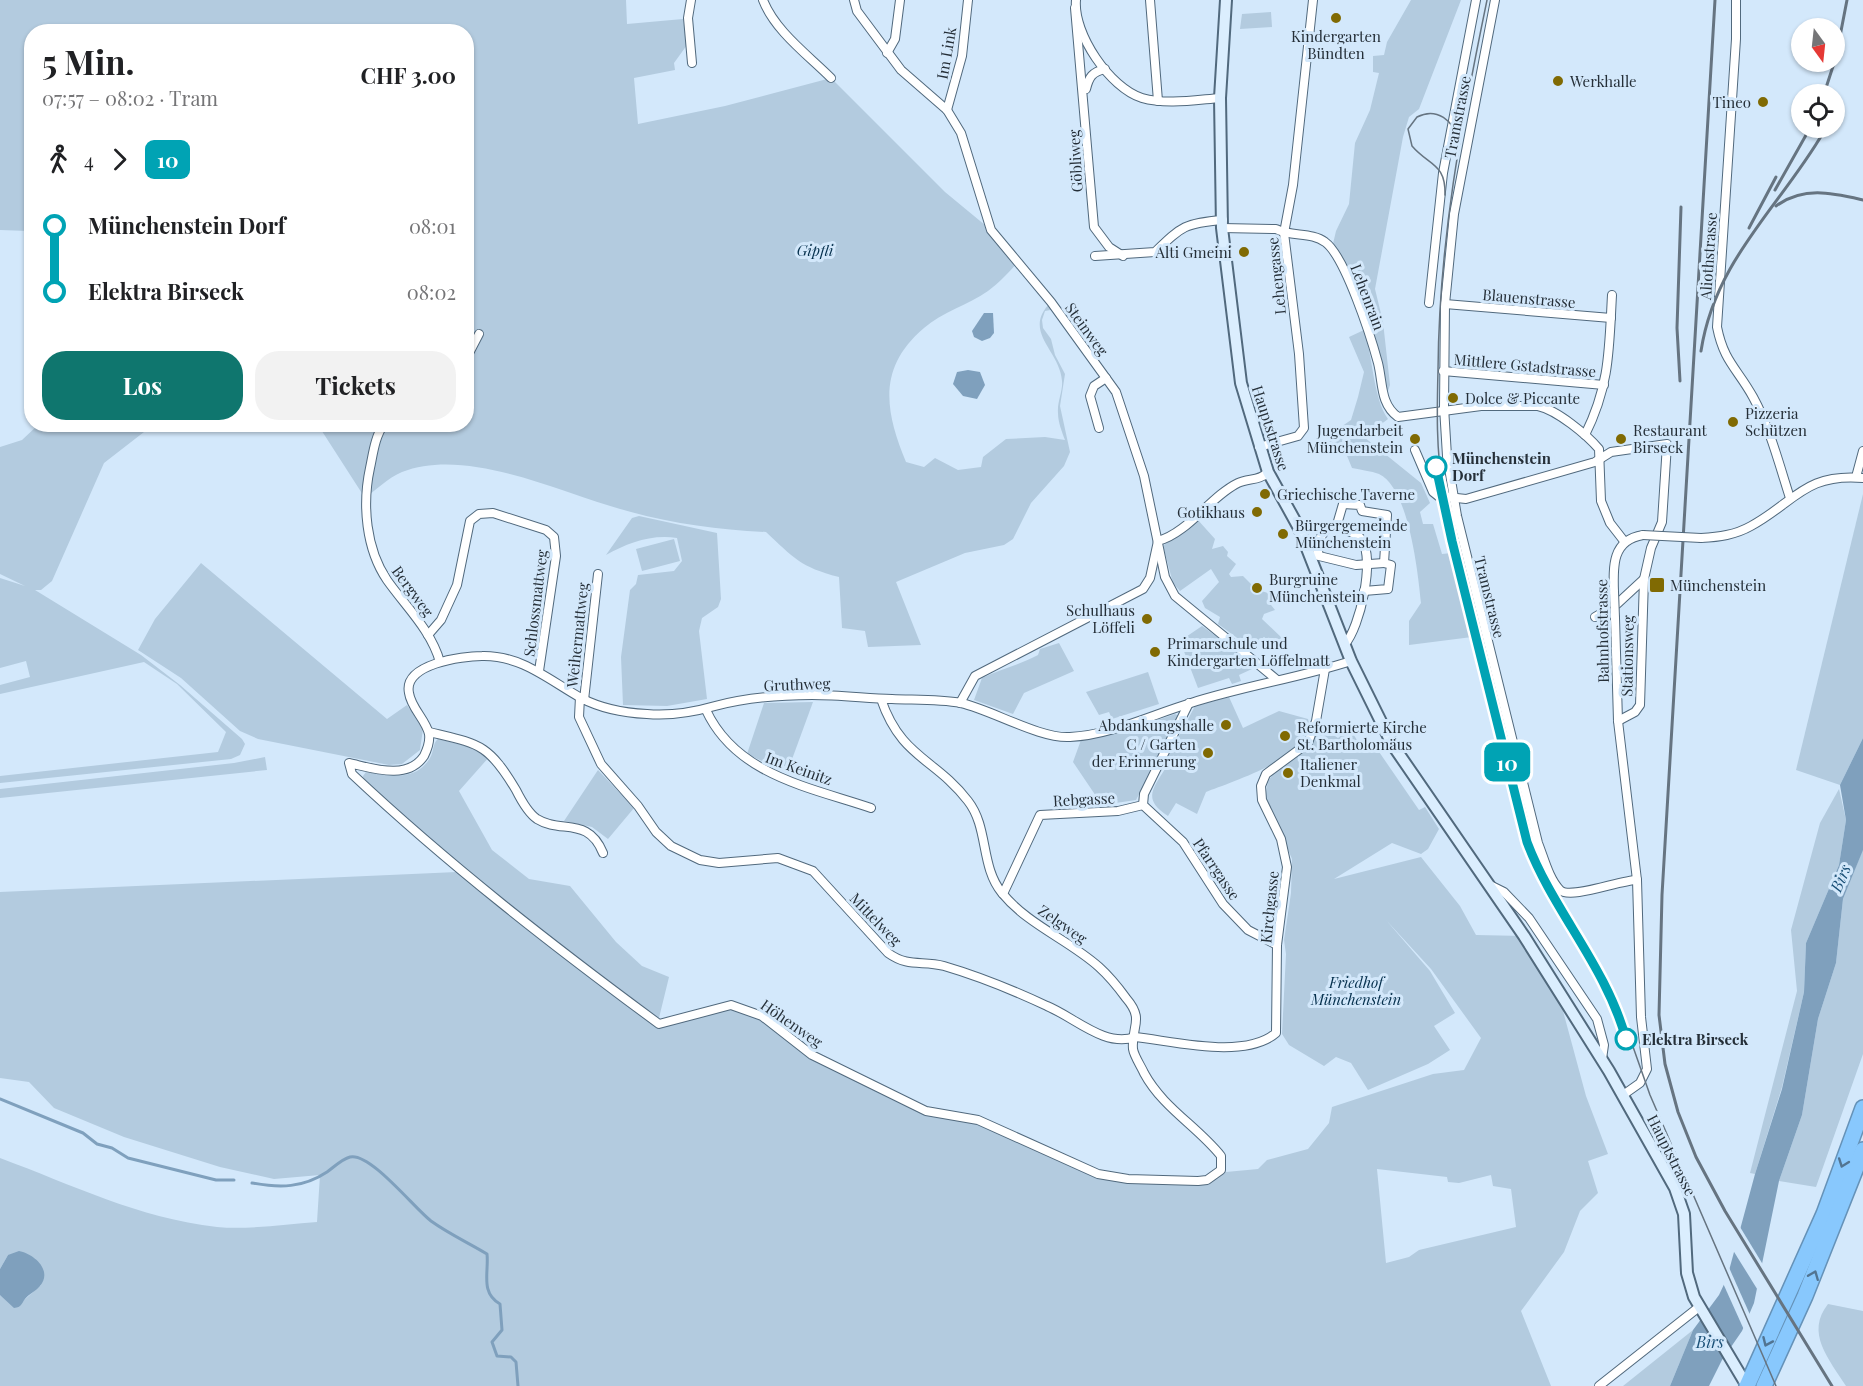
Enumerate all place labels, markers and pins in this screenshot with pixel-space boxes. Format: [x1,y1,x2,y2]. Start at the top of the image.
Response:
marker: Kindergarten Bündten [1329,11,1343,25]
place label: Kindergarten Bündten [1291,26,1381,63]
place label: Werkhalle [1569,71,1637,91]
marker: Werkhalle [1551,74,1565,88]
place label: Tineo [1713,92,1751,112]
marker: Tineo [1756,95,1770,109]
place label: Alti Gmeini [1155,242,1233,262]
marker: Alti Gmeini [1237,245,1251,259]
place label: Dolce & Piccante [1465,388,1580,408]
marker: Dolce & Piccante [1446,391,1460,405]
place label: Pizzeria Schützen [1745,403,1807,440]
marker: Pizzeria Schützen [1726,415,1740,429]
place label: Jugendarbeit Münchenstein [1307,420,1404,457]
place label: Restaurant Birseck [1633,420,1708,457]
marker: Jugendarbeit Münchenstein [1408,432,1422,446]
marker: Restaurant Birseck [1614,432,1628,446]
place label: Münchenstein Dorf [1452,448,1552,485]
marker: Münchenstein Dorf [1425,456,1447,478]
place label: Griechische Taverne [1277,484,1415,504]
marker: Griechische Taverne [1258,487,1272,501]
place label: Gotikhaus [1177,502,1245,522]
marker: Gotikhaus [1250,505,1264,519]
place label: Bürgergemeinde Münchenstein [1295,515,1408,552]
marker: Bürgergemeinde Münchenstein [1276,527,1290,541]
place label: Burgruine Münchenstein [1269,569,1365,606]
place label: Münchenstein [1670,575,1766,595]
marker: Münchenstein [1648,576,1666,594]
marker: Burgruine Münchenstein [1250,581,1264,595]
place label: Schulhaus Löffeli [1066,600,1136,637]
marker: Schulhaus Löffeli [1140,612,1154,626]
place label: Primarschule und Kindergarten Löffelmatt [1167,633,1331,670]
marker: Primarschule und Kindergarten Löffelmatt [1148,645,1162,659]
place label: Abdankungshalle [1097,715,1214,735]
place label: Reformierte Kirche St. Bartholomäus [1297,717,1427,754]
marker: Abdankungshalle [1219,718,1233,732]
marker: Reformierte Kirche St. Bartholomäus [1278,729,1292,743]
place label: C / Garten der Erinnerung [1092,734,1196,771]
marker: C / Garten der Erinnerung [1201,746,1215,760]
place label: Italiener Denkmal [1300,754,1361,791]
marker: Italiener Denkmal [1281,766,1295,780]
marker: Elektra Birseck [1615,1028,1637,1050]
place label: Elektra Birseck [1642,1029,1749,1049]

